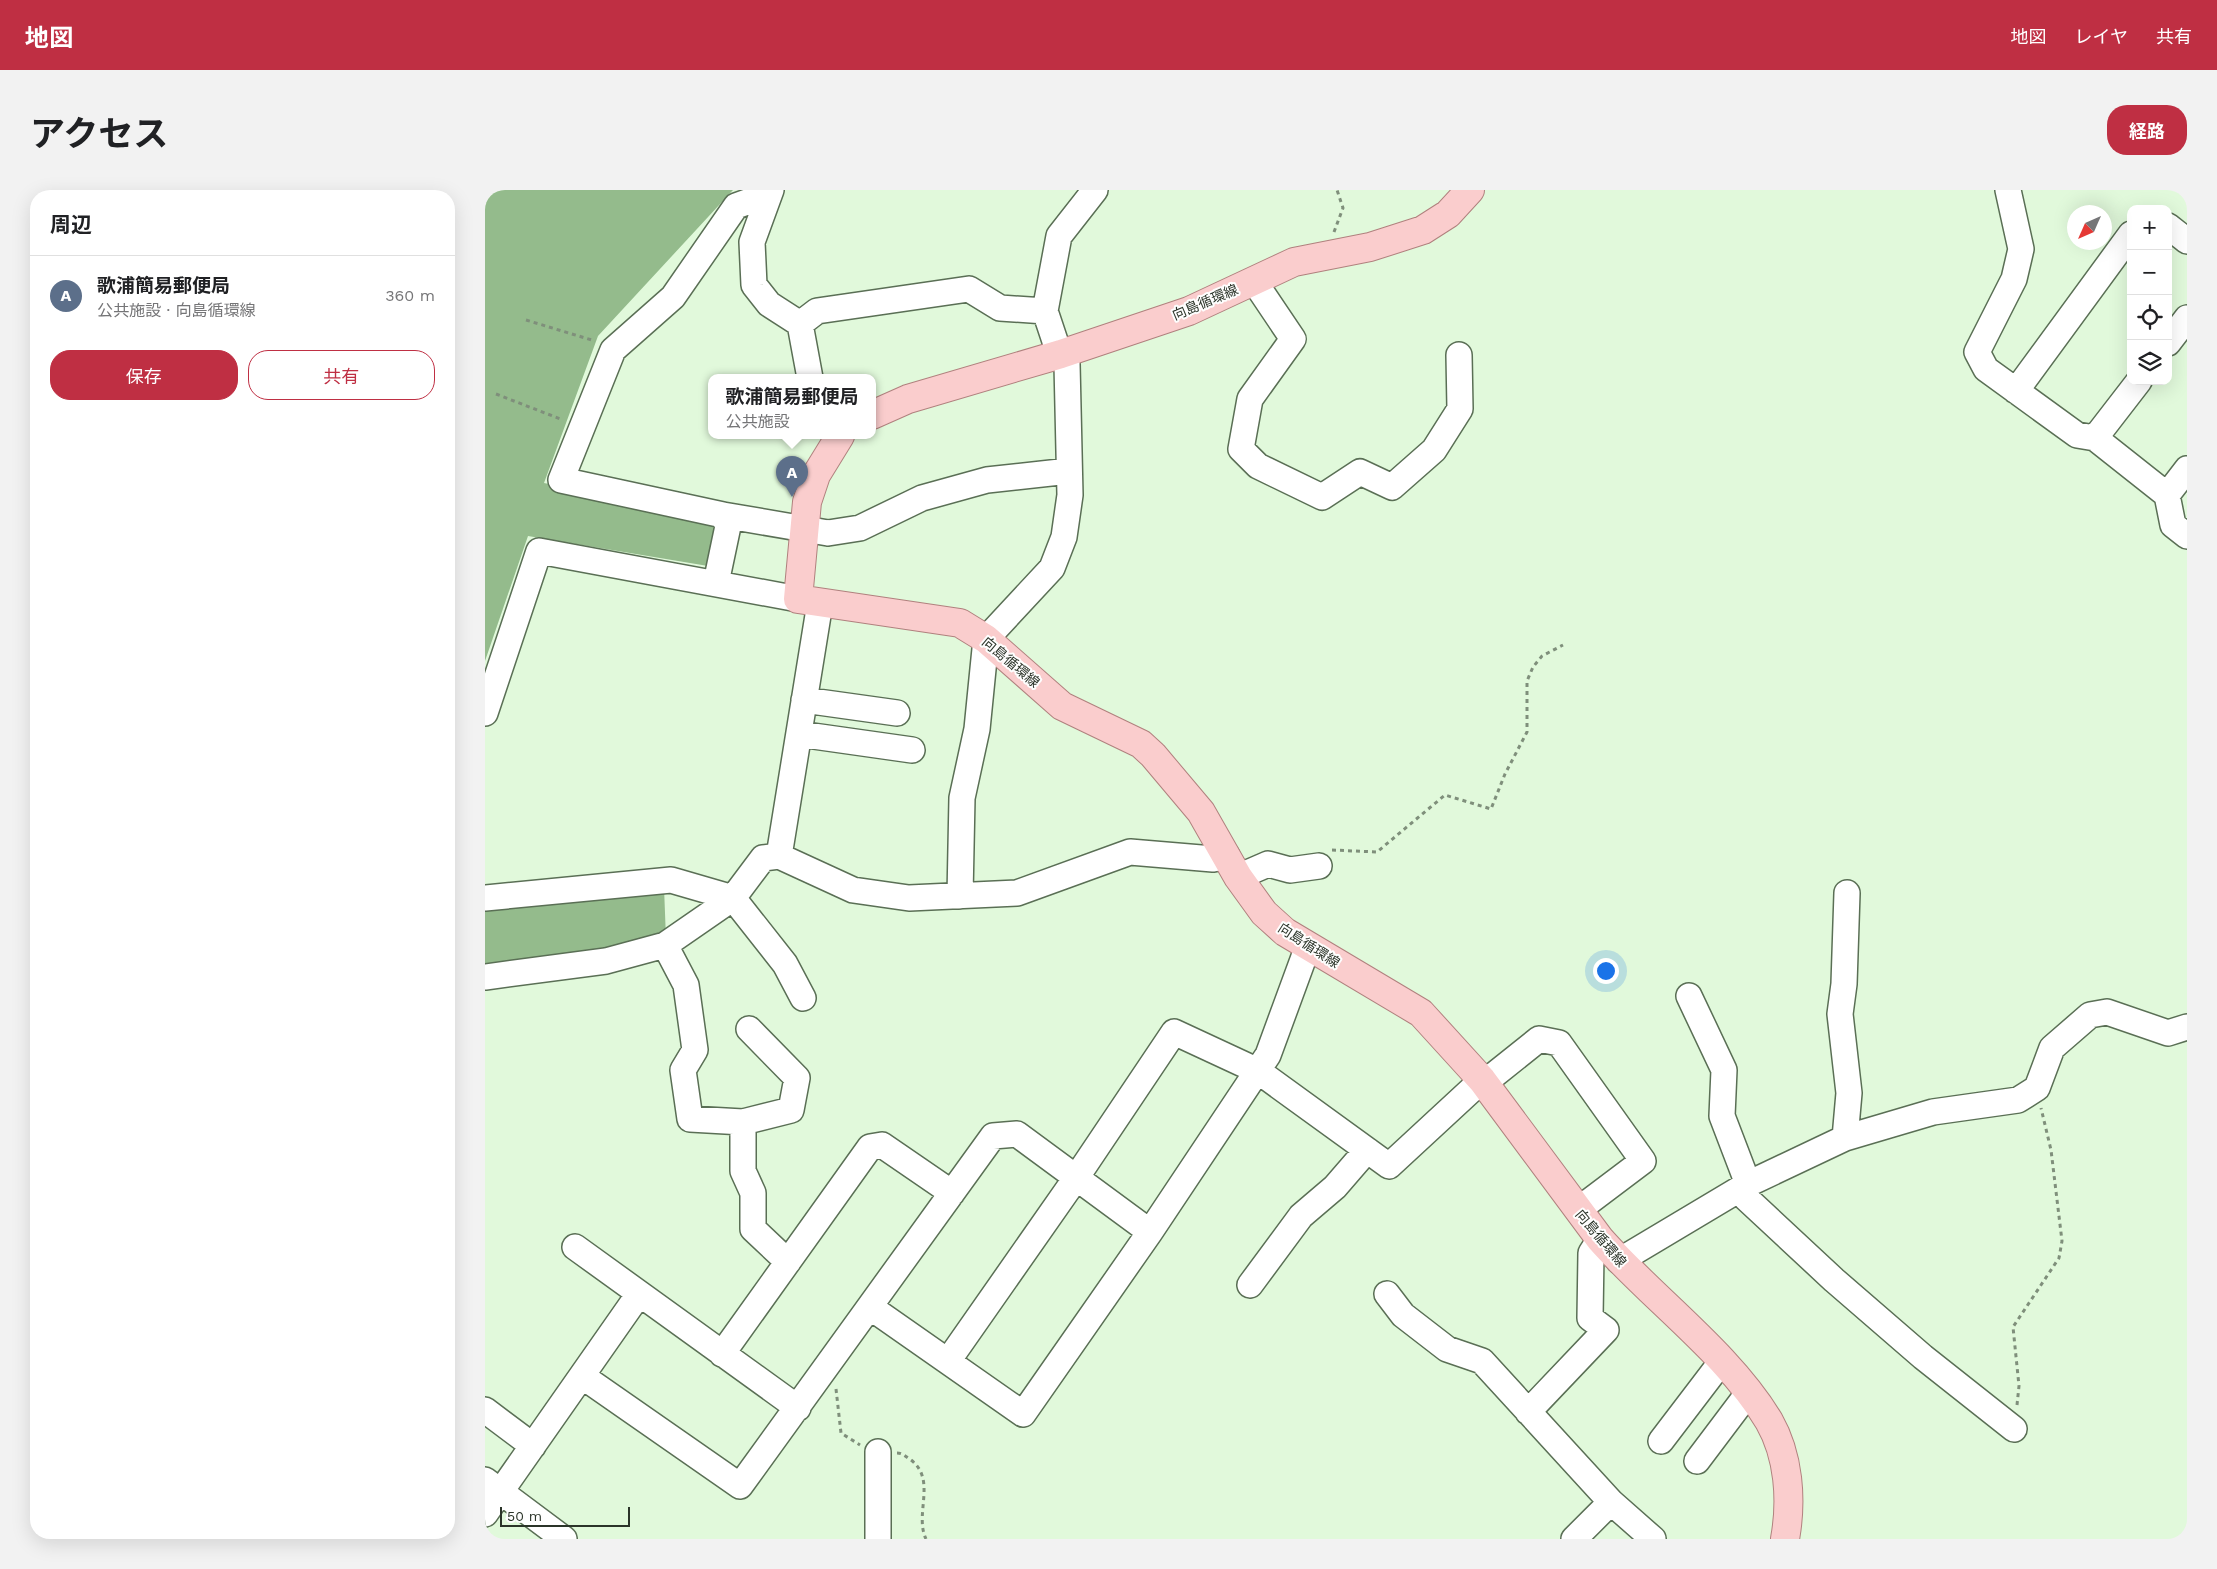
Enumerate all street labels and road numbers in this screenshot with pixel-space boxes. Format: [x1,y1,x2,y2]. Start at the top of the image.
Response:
street label: 向島循環線 [1170,281,1240,323]
street label: 向島循環線 [979,633,1043,691]
street label: 向島循環線 [1275,919,1343,971]
street label: 向島循環線 [1572,1206,1630,1270]

